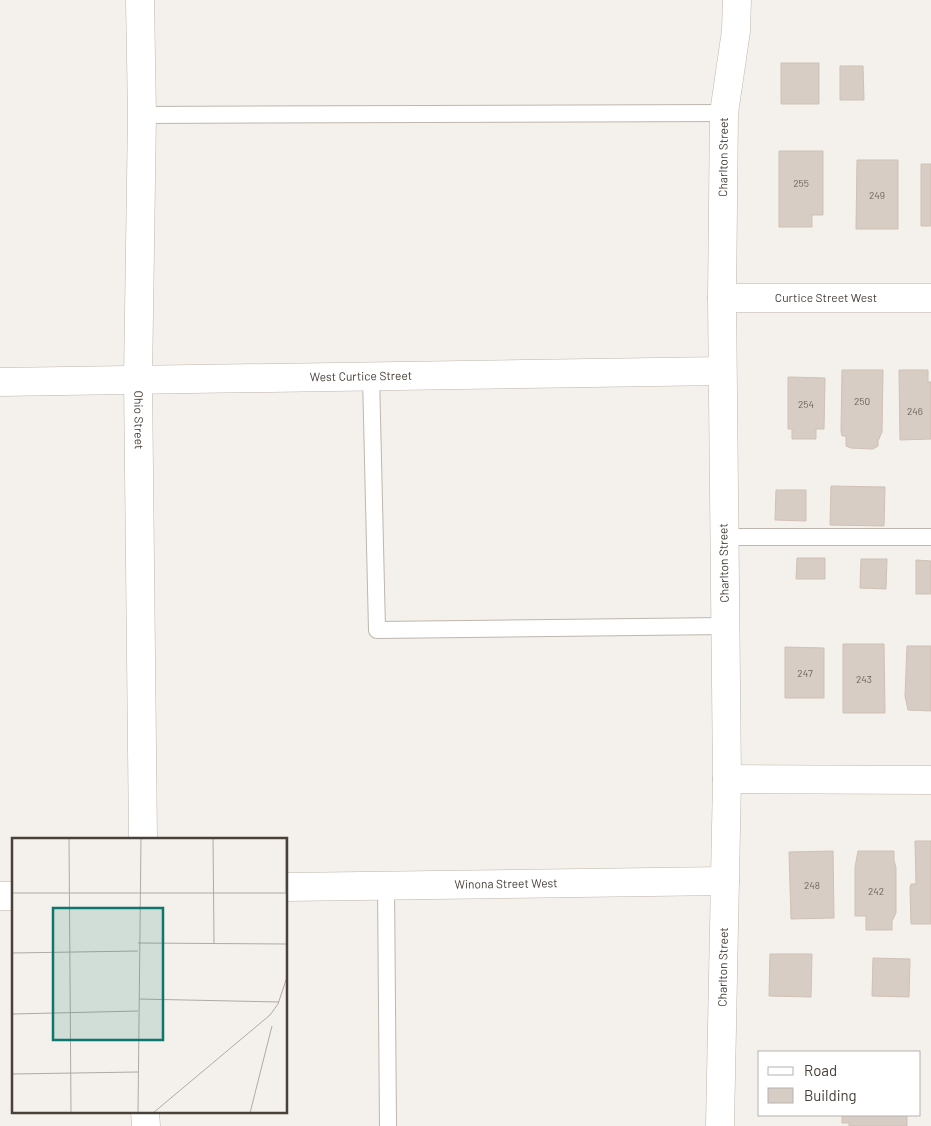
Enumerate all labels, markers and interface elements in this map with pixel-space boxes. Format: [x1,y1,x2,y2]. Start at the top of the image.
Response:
street label: Charlton Street [715,117,730,197]
house number: 255 [793,177,809,189]
house number: 249 [869,189,885,201]
street label: Curtice Street West [775,290,877,304]
street label: West Curtice Street [310,368,412,383]
street label: Ohio Street [132,390,147,449]
house number: 250 [854,395,870,407]
house number: 254 [798,398,814,410]
house number: 246 [907,405,923,417]
street label: Charlton Street [715,523,731,603]
house number: 247 [797,667,813,679]
house number: 243 [856,673,872,685]
inset map [12,838,288,1114]
street label: Winona Street West [454,875,558,891]
house number: 248 [804,879,820,891]
house number: 242 [868,885,884,897]
street label: Charlton Street [714,927,730,1007]
legend [758,1051,921,1116]
text: Road [804,1061,837,1079]
text: Building [804,1086,857,1104]

